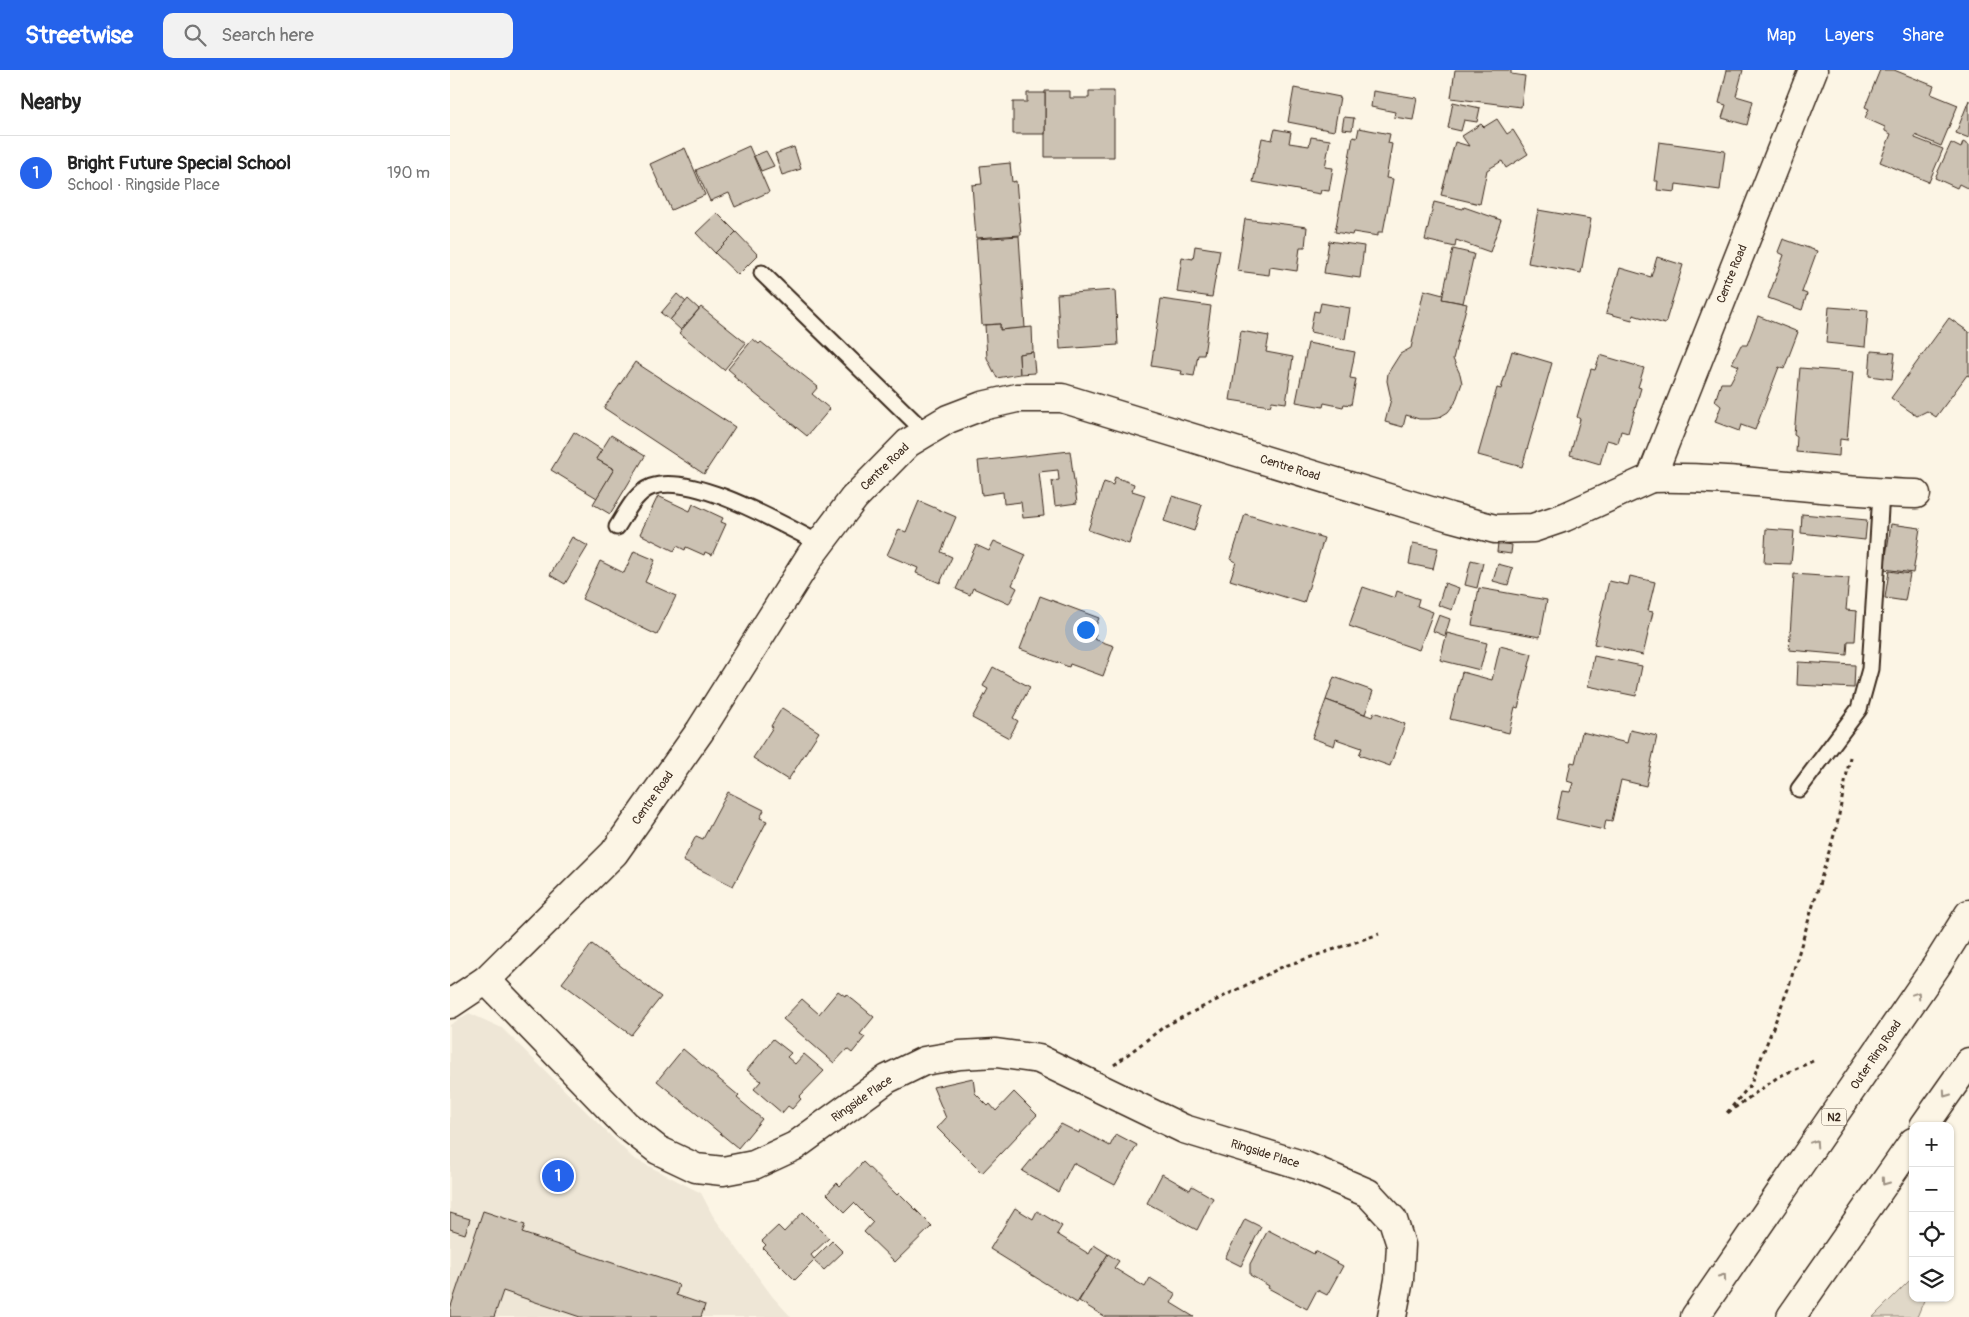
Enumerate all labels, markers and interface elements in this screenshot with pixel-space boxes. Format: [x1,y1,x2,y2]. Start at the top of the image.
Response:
search box [163,13,513,58]
text: Streetwise [25,21,133,50]
icon: search [181,21,209,49]
text: Search here [221,23,314,47]
text: Map [1767,24,1796,47]
text: Layers [1824,24,1874,47]
text: Share [1902,24,1944,47]
text: Nearby [20,89,81,116]
text: Bright Future Special School [67,151,291,175]
text: 1 [33,163,39,183]
text: 190 m [387,163,430,183]
text: School · Ringside Place [67,175,220,195]
street label: Centre Road [1713,242,1751,306]
street label: Centre Road [857,440,913,494]
street label: Centre Road [1258,452,1322,484]
your location [1073,617,1099,643]
street label: Centre Road [629,768,677,828]
one-way arrow [1911,991,1920,1001]
street label: Outer Ring Road [1847,1017,1905,1093]
street label: Ringside Place [829,1072,895,1125]
one-way arrow [1944,1088,1952,1097]
road number: N2 [1822,1108,1846,1126]
map controls [1909,1122,1954,1302]
button: + [1909,1122,1954,1167]
street label: Ringside Place [1229,1136,1301,1172]
one-way arrow [1809,1140,1818,1149]
pin: 1 [542,1157,574,1195]
button: − [1909,1167,1954,1212]
one-way arrow [1882,1176,1891,1185]
button: locate [1909,1212,1954,1257]
button: layers [1909,1257,1954,1302]
one-way arrow [1717,1273,1726,1283]

